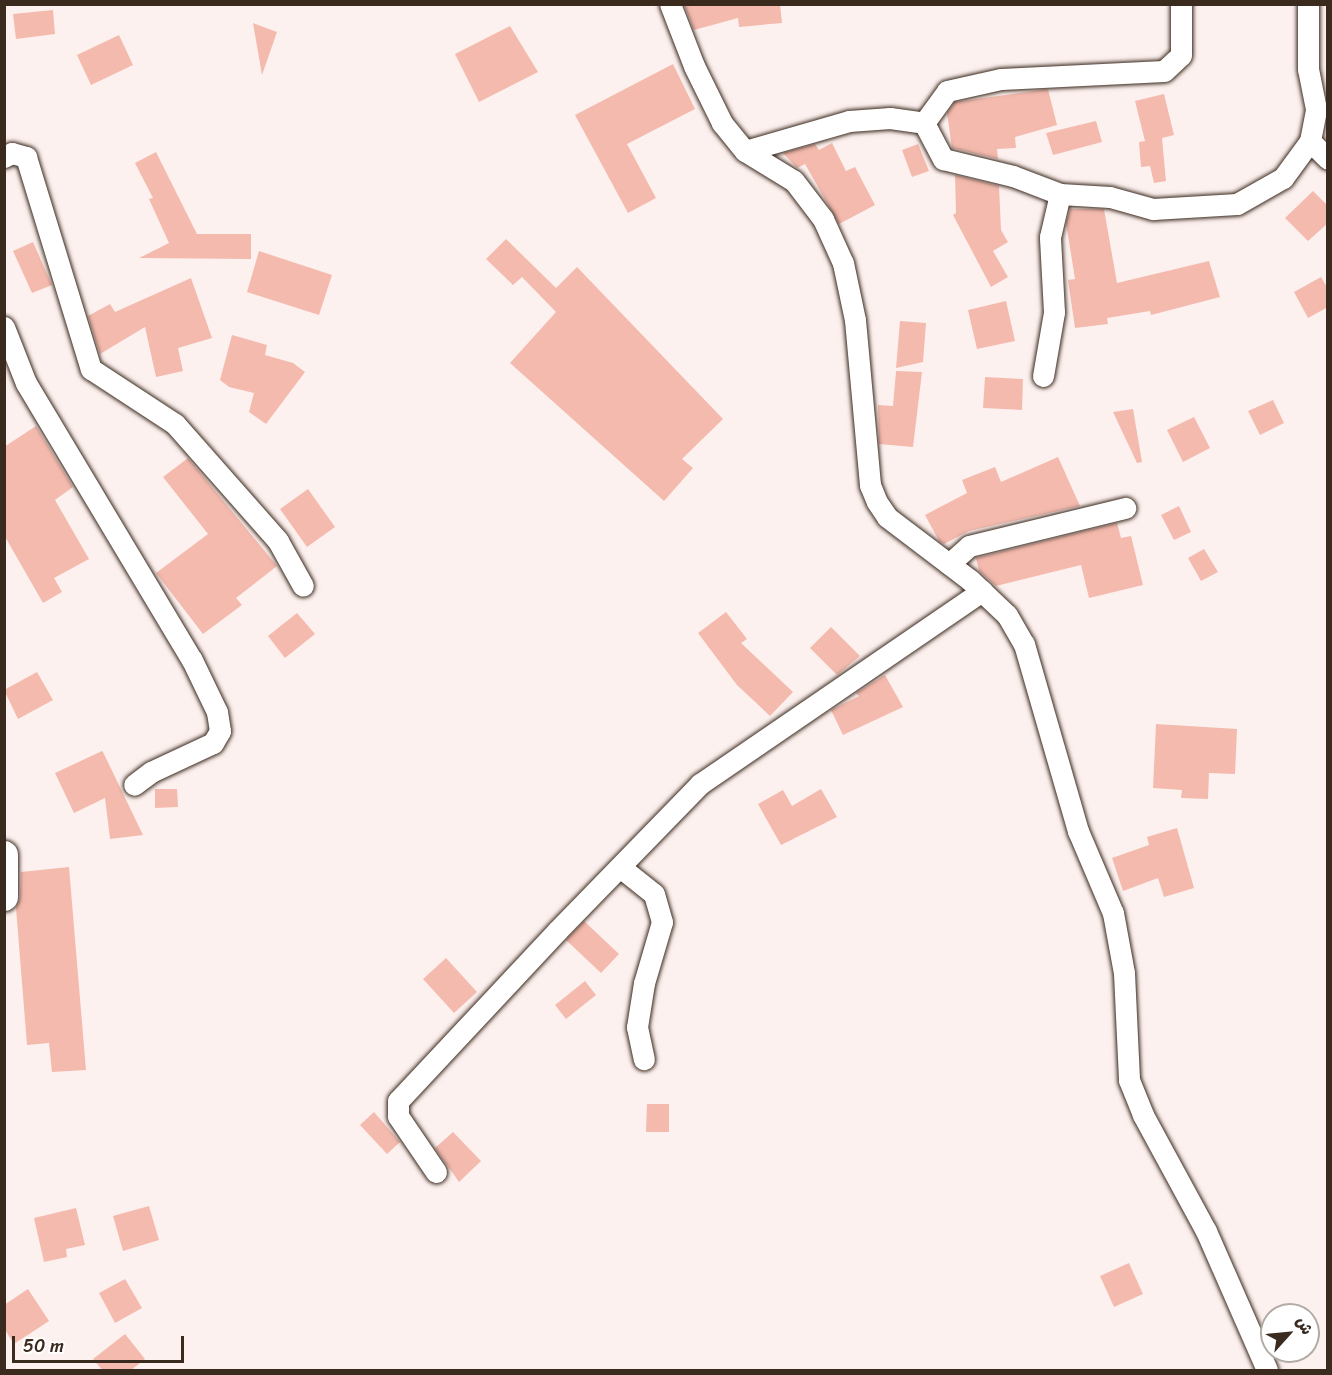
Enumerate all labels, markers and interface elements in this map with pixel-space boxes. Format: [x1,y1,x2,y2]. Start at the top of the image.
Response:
north arrow [1260,1303,1320,1363]
text: ش [1288,1311,1322,1340]
scale bar [15,1324,188,1362]
text: 50 m [23,1330,64,1362]

